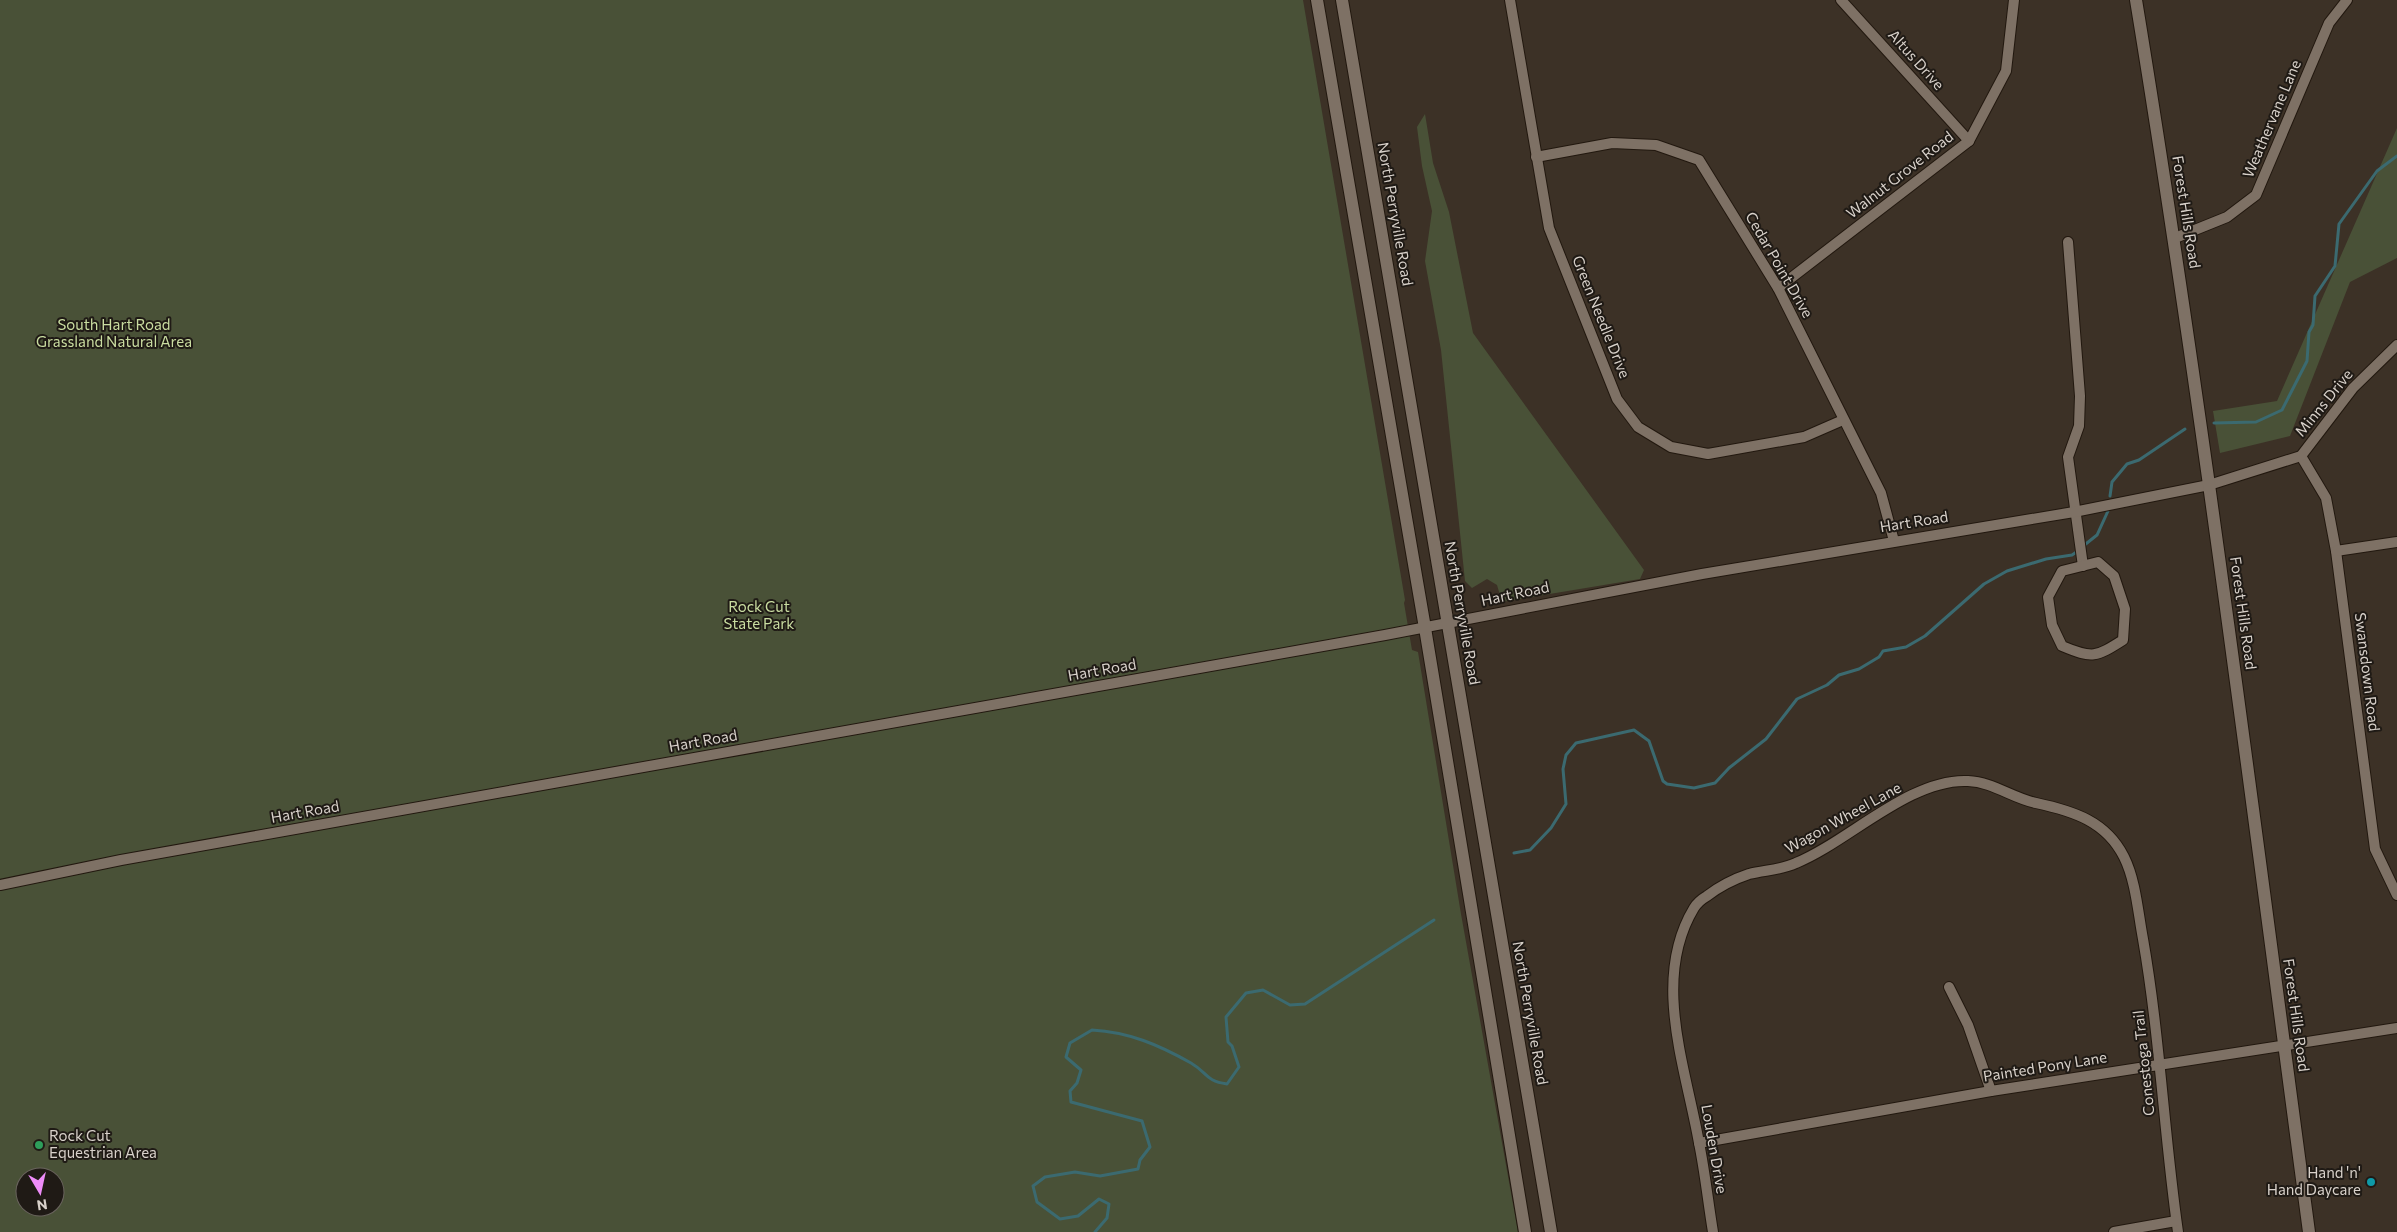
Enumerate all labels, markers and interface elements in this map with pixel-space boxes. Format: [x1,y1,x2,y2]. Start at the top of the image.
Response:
street label: Altus Drive [1885,26,1948,93]
street label: Weathervane Lane [2238,57,2304,180]
street label: Walnut Grove Road [1842,127,1956,222]
street label: North Perryville Road [1374,141,1417,287]
street label: Forest Hills Road [2169,154,2205,270]
street label: Cedar Point Drive [1742,208,1818,321]
street label: Green Needle Drive [1569,253,1635,381]
park label: South Hart Road Grassland Natural Area [36,315,192,350]
street label: Minns Drive [2291,365,2356,440]
street label: Hart Road [1878,507,1949,535]
street label: North Perryville Road [1441,540,1484,686]
street label: Forest Hills Road [2227,555,2261,671]
street label: Hart Road [1479,577,1550,609]
park label: Rock Cut State Park [724,597,794,632]
street label: Swansdown Road [2352,611,2384,732]
street label: Hart Road [1066,654,1137,684]
street label: Hart Road [667,725,738,755]
street label: Wagon Wheel Lane [1781,778,1904,857]
street label: Hart Road [269,796,340,826]
street label: North Perryville Road [1509,940,1552,1086]
street label: Forest Hills Road [2280,957,2314,1073]
street label: Conestoga Trail [2129,1009,2157,1117]
street label: Painted Pony Lane [1982,1047,2108,1085]
street label: Louden Drive [1698,1103,1732,1195]
place label: Rock Cut Equestrian Area [49,1126,157,1161]
marker: Rock Cut Equestrian Area [33,1139,45,1151]
place label: Hand 'n' Hand Daycare [2267,1163,2361,1198]
north arrow [15,1167,65,1217]
marker: Hand 'n' Hand Daycare [2365,1176,2377,1188]
text: N [36,1196,49,1215]

